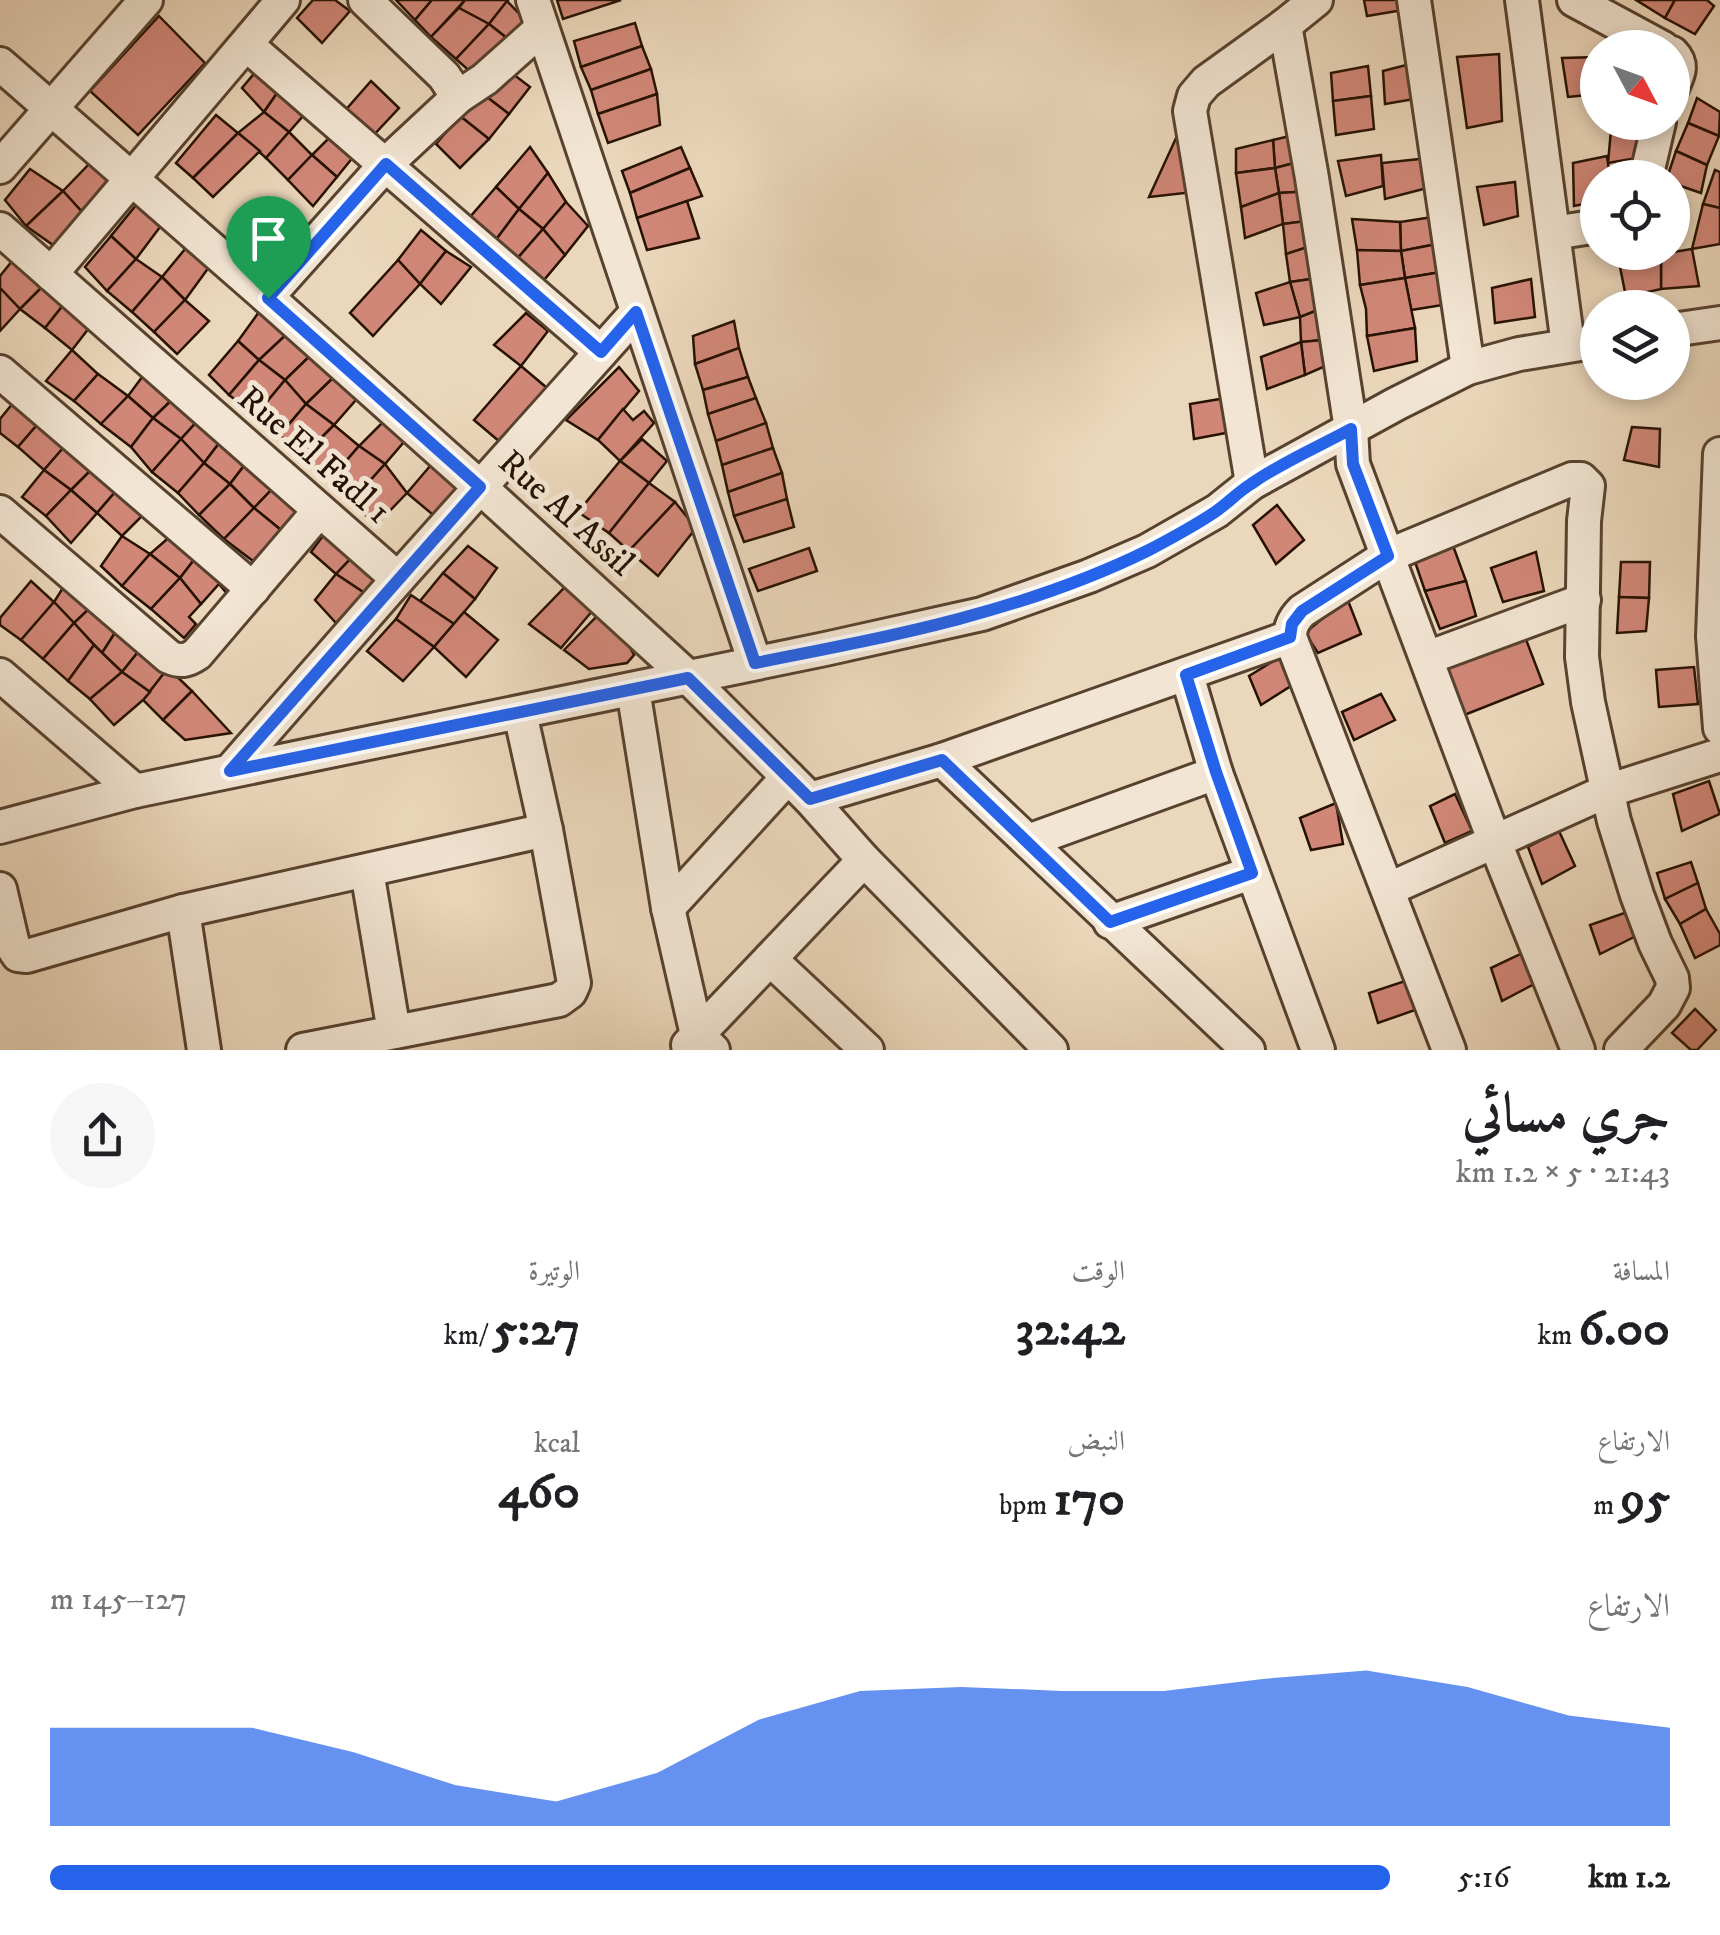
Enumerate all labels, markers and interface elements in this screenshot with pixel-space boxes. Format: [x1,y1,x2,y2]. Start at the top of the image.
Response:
north arrow [1580,30,1690,140]
map controls [1580,30,1690,400]
button: locate [1580,160,1690,270]
pin [226,196,311,299]
icon: arrive [241,211,296,266]
button: layers [1580,290,1690,400]
street label: Rue El Fadl 1 [228,377,399,534]
street label: Rue Al Assil [489,441,643,586]
text: جري مسائي [1462,1081,1670,1150]
button: share [50,1083,155,1188]
text: 21:43 · 5 × 1.2 km [1456,1153,1670,1193]
text: الوتيرة [528,1254,580,1289]
text: الوقت [1071,1254,1125,1289]
text: المسافة [1613,1254,1670,1289]
text: 5:27 [492,1298,580,1361]
text: 32:42 [1015,1298,1125,1361]
text: 6.00 [1578,1298,1670,1361]
text: /km [444,1318,492,1353]
text: km [1537,1318,1578,1353]
text: النبض [1067,1424,1125,1459]
text: الارتفاع [1597,1424,1670,1459]
text: kcal [534,1426,580,1461]
text: 460 [498,1461,580,1524]
text: 170 [1053,1468,1125,1531]
text: 95 [1620,1468,1670,1531]
text: bpm [999,1488,1053,1523]
text: m [1593,1488,1620,1523]
text: 127–145 m [50,1580,187,1620]
text: الارتفاع [1587,1587,1670,1627]
text: 5:16 [1457,1858,1510,1898]
text: 1.2 km [1588,1858,1670,1898]

